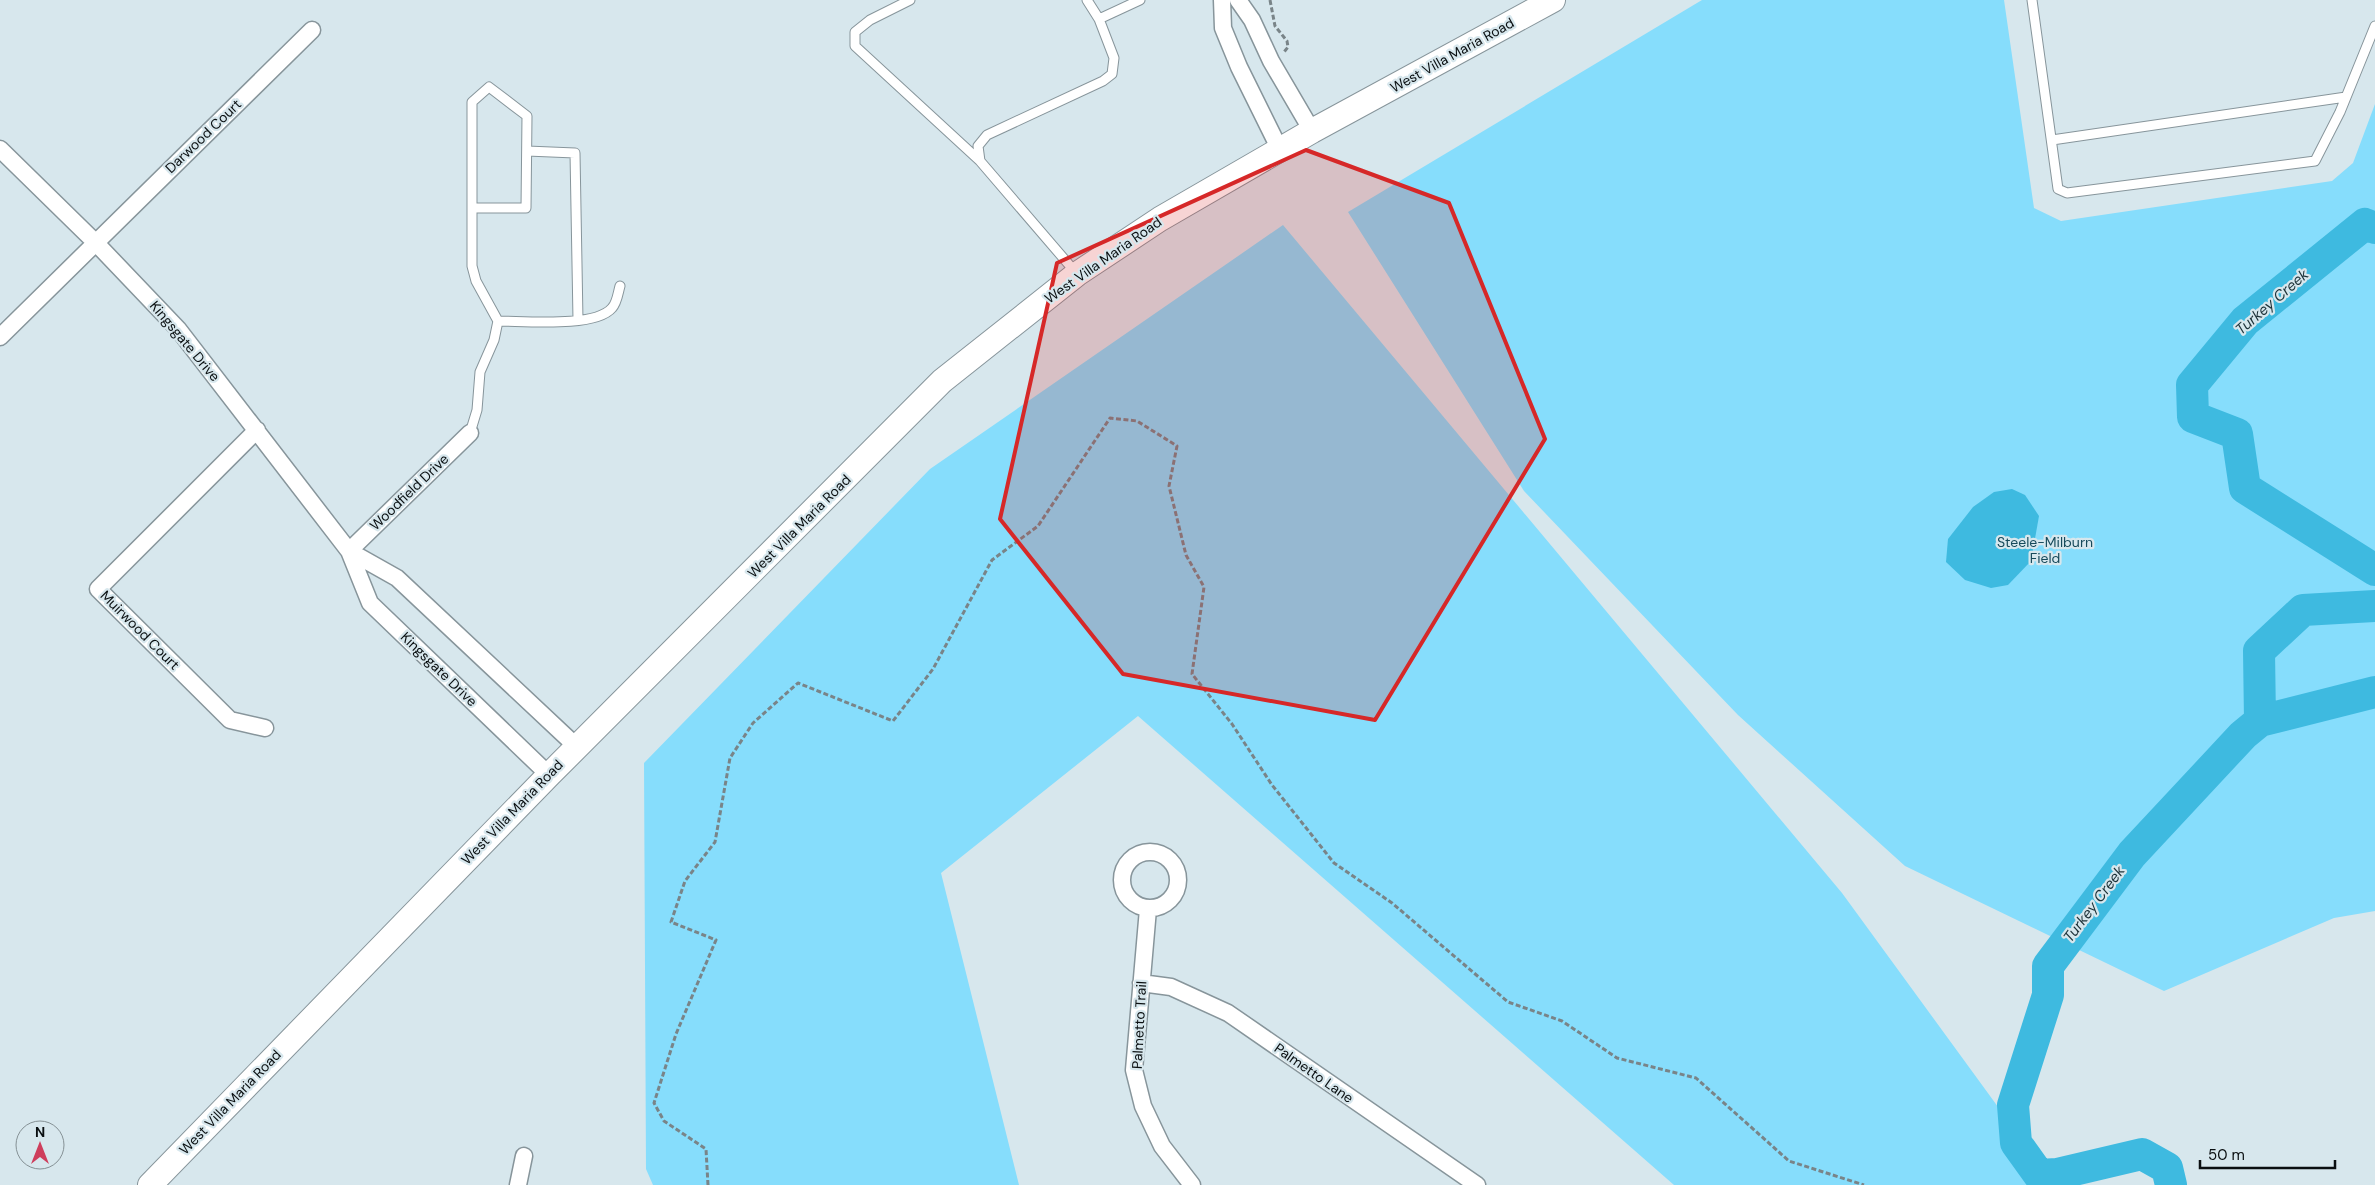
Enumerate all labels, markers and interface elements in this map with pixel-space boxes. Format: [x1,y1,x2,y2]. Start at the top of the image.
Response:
street label: West Villa Maria Road [1387,13,1517,97]
street label: Darwood Court [161,95,245,177]
street label: West Villa Maria Road [1041,213,1165,307]
water label: Turkey Creek [2231,264,2313,339]
street label: Kingsgate Drive [146,297,224,385]
street label: Woodfield Drive [366,450,452,534]
street label: West Villa Maria Road [744,471,854,581]
park label: Steele-Milburn Field [1997,533,2093,567]
street label: Muirwood Court [97,587,183,673]
street label: Kingsgate Drive [397,628,481,710]
street label: West Villa Maria Road [457,756,567,868]
water label: Turkey Creek [2059,861,2130,946]
street label: Palmetto Trail [1128,981,1150,1069]
street label: Palmetto Lane [1271,1039,1357,1107]
street label: West Villa Maria Road [175,1046,285,1158]
north arrow [15,1120,65,1170]
text: N [35,1123,45,1141]
scale bar [2200,1138,2335,1170]
text: 50 m [2208,1145,2245,1165]

